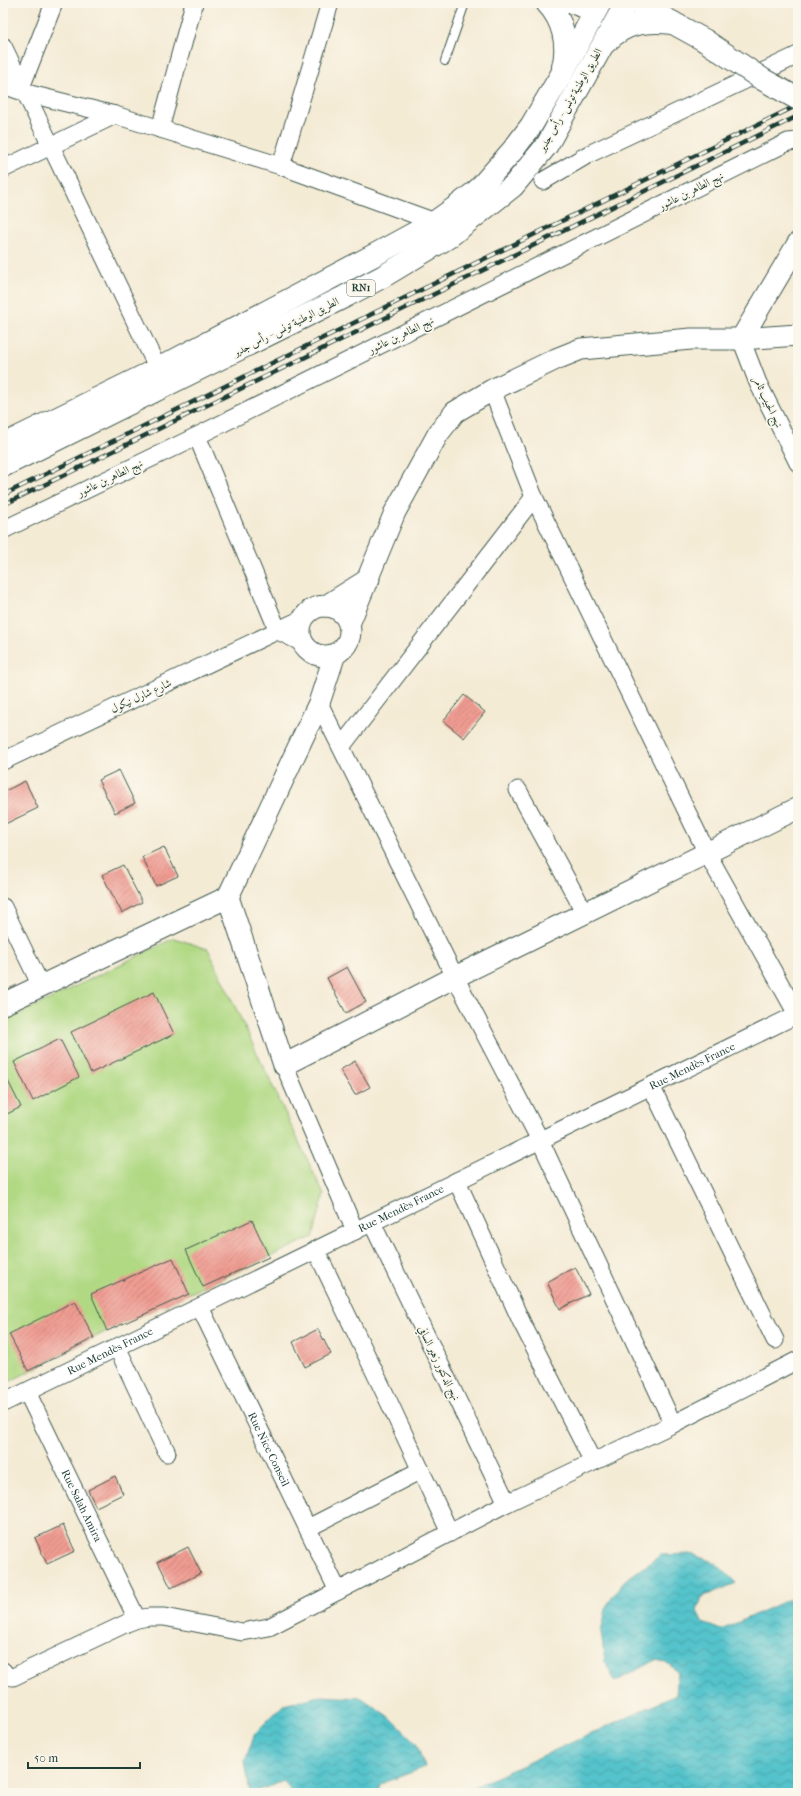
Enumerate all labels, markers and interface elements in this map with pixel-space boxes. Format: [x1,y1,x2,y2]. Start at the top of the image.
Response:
street label: الطريق الوطنية تونس - رأس جدير [533,45,606,155]
street label: نهج الطاهر بن عاشور [656,169,727,217]
road number: RN1 [347,280,375,296]
street label: الطريق الوطنية تونس - رأس جدير [229,293,341,361]
street label: نهج الطاهر بن عاشور [365,314,438,360]
street label: نهج الحبيب ثامر [747,374,786,432]
street label: نهج الطاهر بن عاشور [74,457,147,503]
street label: شارع شارل نيكول [109,676,175,718]
street label: Rue Mendès France [647,1039,737,1092]
street label: Rue Mendès France [356,1182,446,1235]
street label: Rue Mendès France [65,1324,155,1377]
street label: نهج الدكتور زهير السافي [412,1324,463,1404]
street label: Rue Nice Conseil [246,1410,293,1488]
street label: Rue Salah Amira [59,1467,105,1544]
scale bar [28,1744,140,1770]
text: 50 m [34,1751,58,1765]

